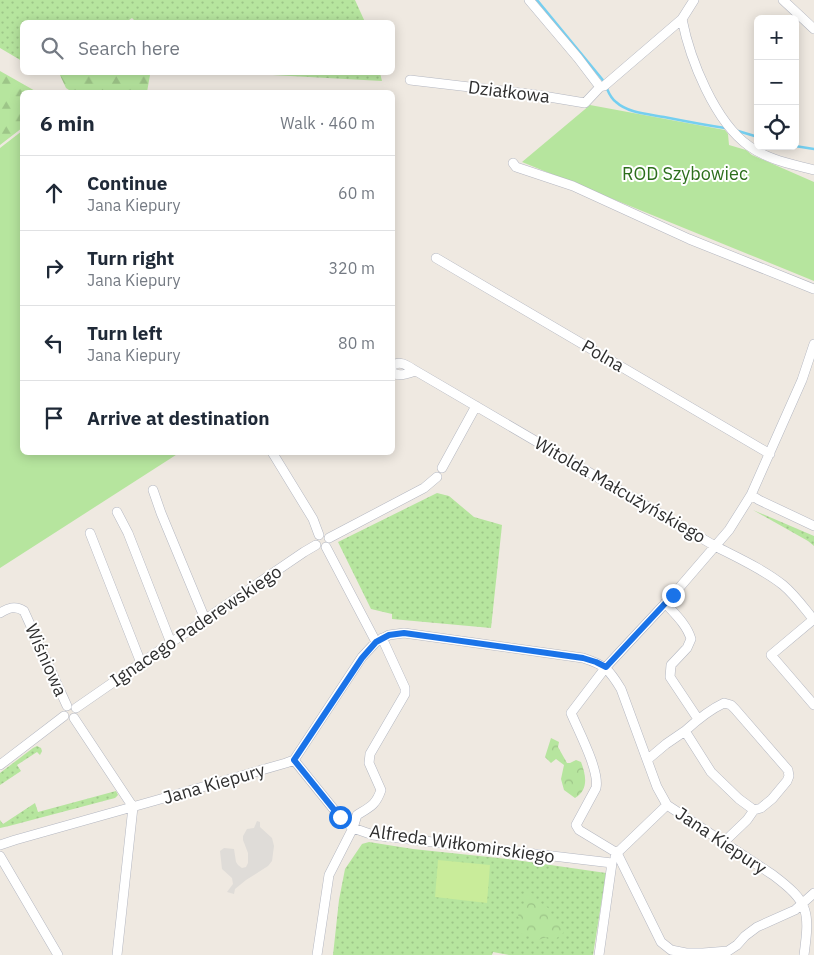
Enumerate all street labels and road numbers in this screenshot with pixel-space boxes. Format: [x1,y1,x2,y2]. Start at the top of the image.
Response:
street label: Działkowa [467,75,552,108]
street label: Polna [578,334,629,377]
street label: Witolda Małcużyńskiego [530,431,710,548]
street label: Ignacego Paderewskiego [106,560,286,692]
street label: Wiśniowa [20,620,73,700]
street label: Jana Kiepury [160,758,268,809]
street label: Jana Kiepury [671,802,771,880]
street label: Alfreda Wiłkomirskiego [368,819,556,868]

